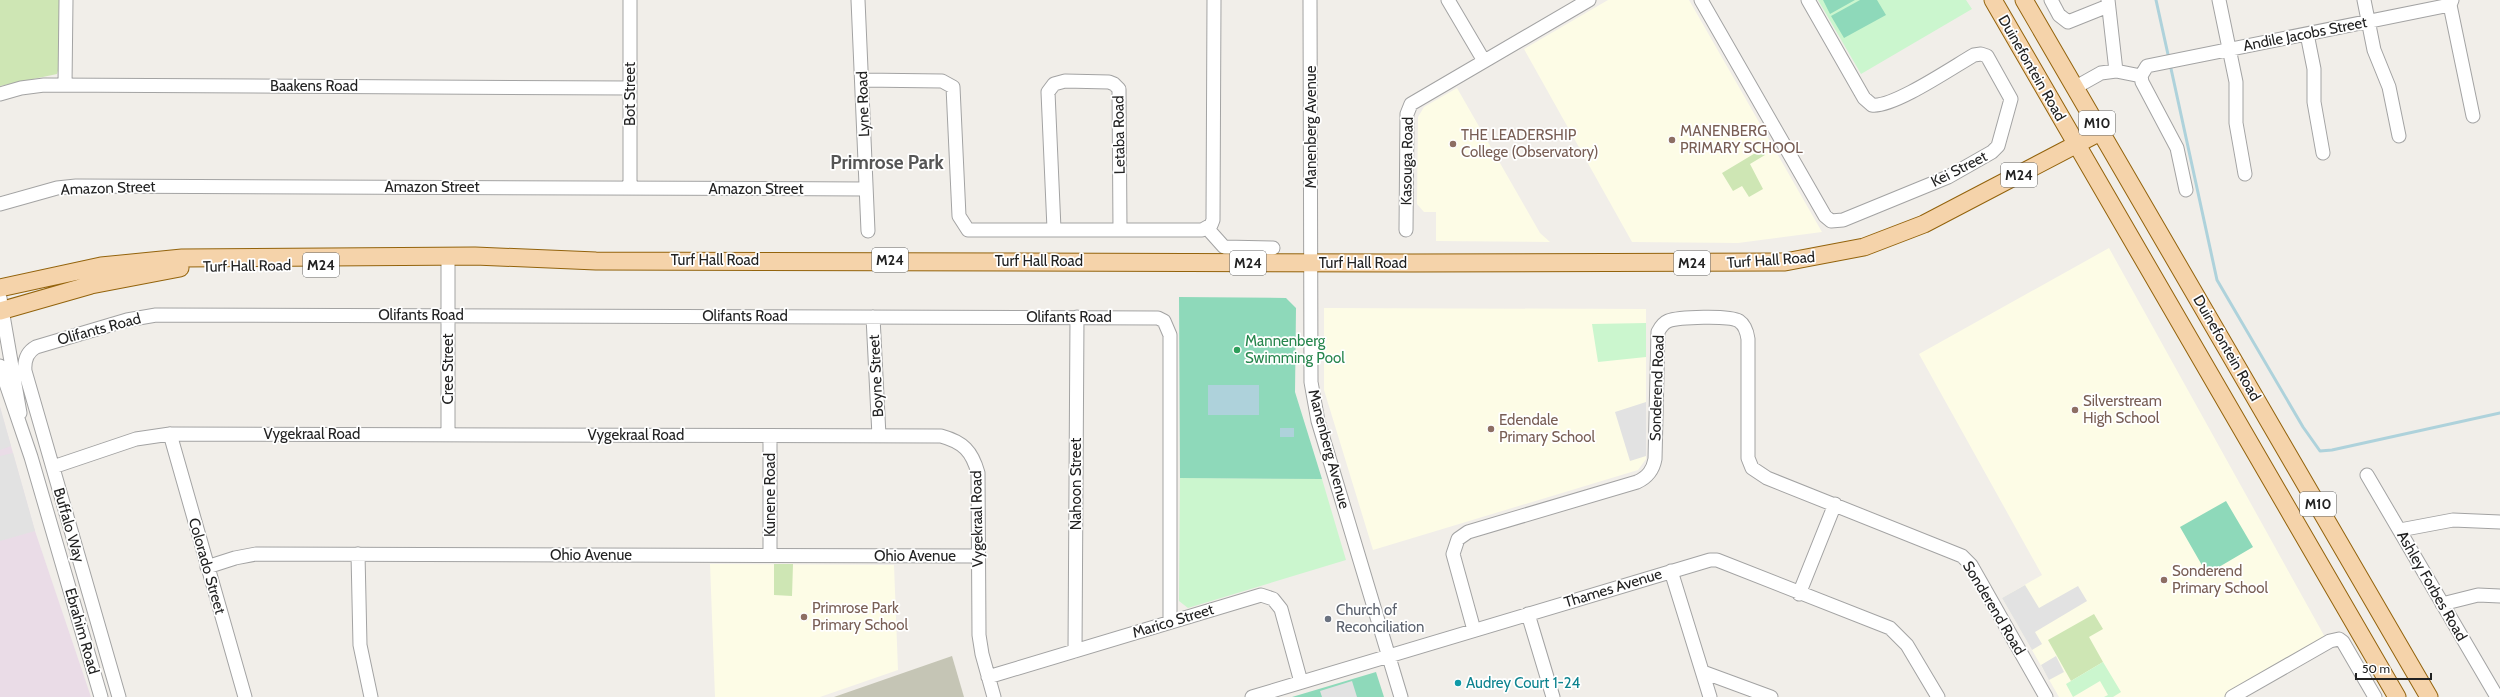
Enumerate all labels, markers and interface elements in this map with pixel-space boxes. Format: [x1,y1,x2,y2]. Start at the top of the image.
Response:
street label: Duinefontein Road [1994,12,2070,124]
street label: Andile Jacobs Street [2241,13,2369,55]
street label: Bot Street [621,62,639,126]
street label: Manenberg Avenue [1302,65,1320,188]
street label: Lyne Road [853,71,873,137]
street label: Baakens Road [270,77,358,95]
street label: Letaba Road [1109,95,1129,175]
road number: M10 [2079,111,2115,135]
street label: Kasouga Road [1397,117,1417,205]
place label: MANENBERG PRIMARY SCHOOL [1680,122,1803,157]
place label: THE LEADERSHIP College (Observatory) [1461,126,1598,161]
marker: MANENBERG PRIMARY SCHOOL [1667,135,1677,145]
marker: THE LEADERSHIP College (Observatory) [1448,139,1458,149]
street label: Kei Street [1928,147,1990,191]
district label: Primrose Park [830,151,945,174]
road number: M24 [2001,163,2037,187]
street label: Amazon Street [60,177,156,199]
street label: Amazon Street [384,178,480,196]
street label: Amazon Street [708,180,804,198]
road number: M24 [872,248,908,272]
street label: Turf Hall Road [1726,248,1816,272]
street label: Turf Hall Road [671,251,759,269]
road number: M24 [1230,251,1266,275]
road number: M24 [1674,251,1710,275]
street label: Turf Hall Road [995,252,1083,270]
road number: M24 [303,253,339,277]
street label: Turf Hall Road [1319,254,1407,272]
street label: Turf Hall Road [203,256,291,276]
street label: Duinefontein Road [2189,292,2265,404]
street label: Olifants Road [378,306,464,324]
street label: Olifants Road [702,307,788,325]
street label: Olifants Road [1026,308,1112,326]
street label: Olifants Road [55,309,143,349]
place label: Mannenberg Swimming Pool [1245,332,1345,367]
street label: Cree Street [439,334,457,404]
street label: Boyne Street [865,334,887,418]
street label: Sonderend Road [1646,335,1668,441]
marker: Mannenberg Swimming Pool [1232,345,1242,355]
street label: Manenberg Avenue [1304,387,1354,511]
place label: Silverstream High School [2083,392,2162,427]
marker: Silverstream High School [2070,405,2080,415]
place label: Edendale Primary School [1499,411,1596,446]
marker: Edendale Primary School [1486,424,1496,434]
street label: Vygekraal Road [264,425,360,443]
street label: Vygekraal Road [588,426,684,444]
street label: Nahoon Street [1067,438,1085,530]
street label: Kunene Road [761,453,779,537]
street label: Vygekraal Road [967,470,987,568]
street label: Buffalo Way [50,486,88,565]
road number: M10 [2300,492,2336,516]
street label: Colorado Street [185,516,229,616]
street label: Ashley Forbes Road [2393,528,2471,644]
street label: Ohio Avenue [550,546,632,564]
street label: Ohio Avenue [874,547,956,565]
street label: Sonderend Road [1959,558,2029,658]
place label: Sonderend Primary School [2172,562,2269,597]
street label: Thames Avenue [1562,565,1664,611]
marker: Sonderend Primary School [2159,575,2169,585]
street label: Ebrahim Road [61,586,103,676]
place label: Primrose Park Primary School [812,599,909,634]
street label: Marico Street [1130,600,1216,642]
place label: Church of Reconciliation [1336,601,1424,636]
marker: Primrose Park Primary School [799,612,809,622]
marker: Church of Reconciliation [1323,614,1333,624]
scale bar [2356,655,2431,681]
text: 50 m [2362,661,2390,676]
place label: Audrey Court 1-24 [1466,674,1581,692]
marker: Audrey Court 1-24 [1453,678,1463,688]

